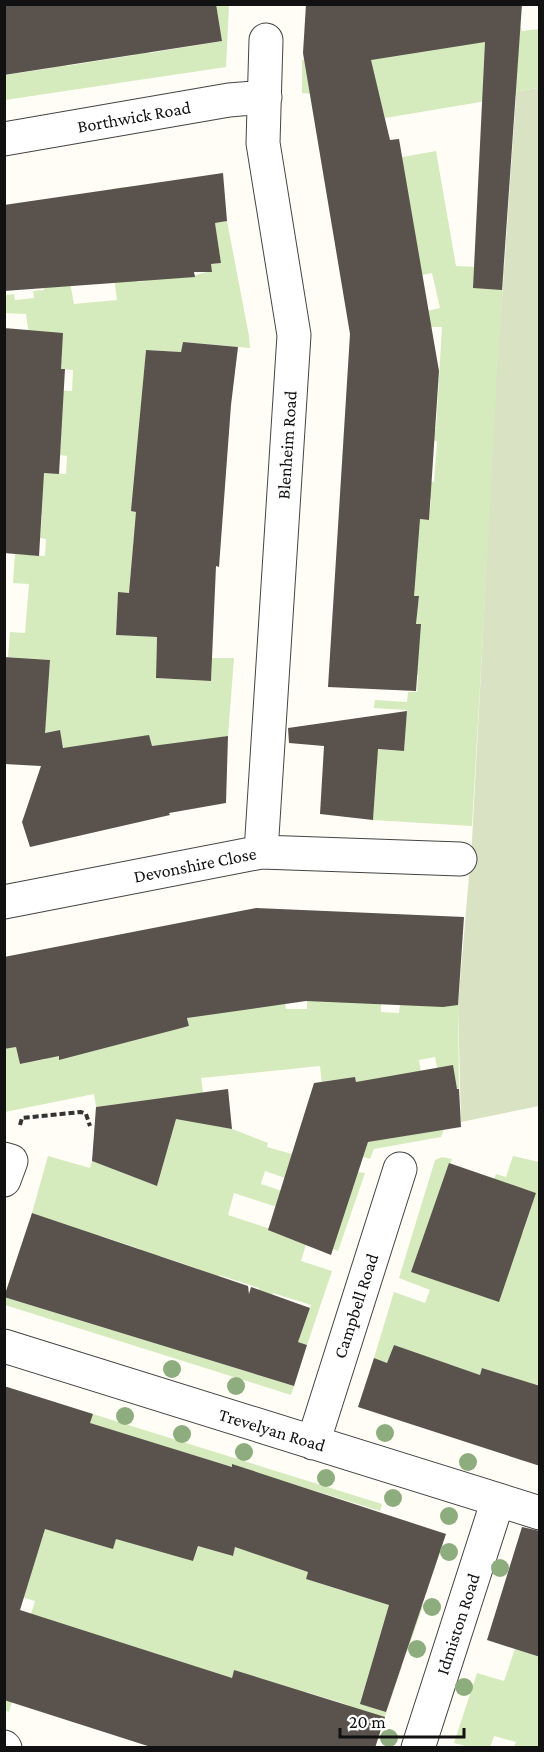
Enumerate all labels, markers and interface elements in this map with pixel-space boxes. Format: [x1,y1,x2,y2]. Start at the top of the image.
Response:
street label: Borthwick Road [76,97,193,137]
street label: Blenheim Road [273,390,301,500]
street label: Devonshire Close [132,843,258,887]
street label: Campbell Road [330,1250,383,1361]
street label: Trevelyan Road [216,1404,328,1456]
street label: Idmiston Road [432,1570,484,1677]
scale bar [340,1701,464,1739]
text: 20 m [349,1712,386,1732]

